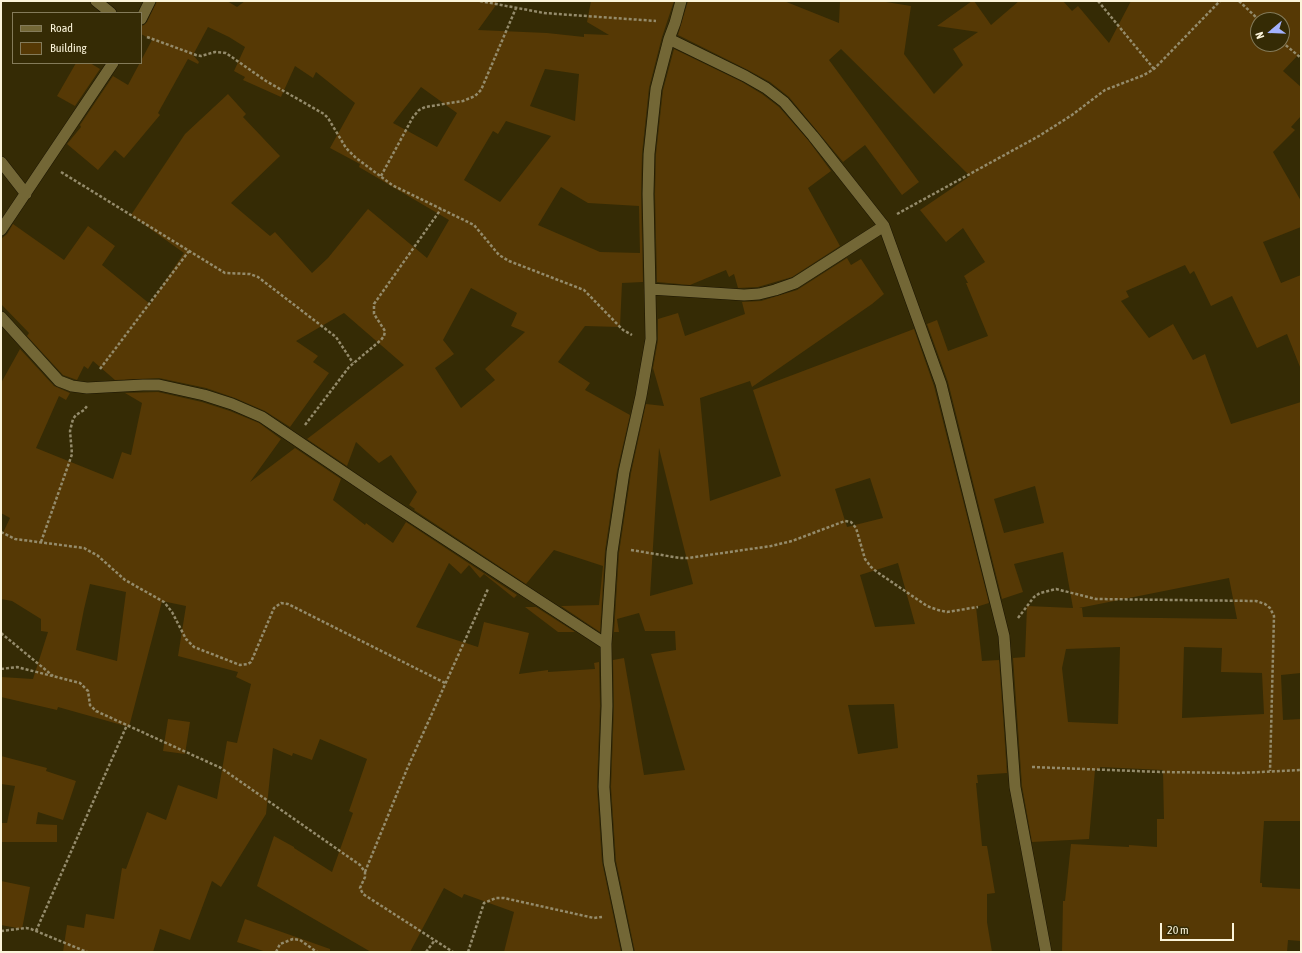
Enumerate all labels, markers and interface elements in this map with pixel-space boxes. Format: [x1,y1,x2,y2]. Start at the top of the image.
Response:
legend [12,12,142,64]
north arrow [1250,12,1290,52]
text: Road [50,21,73,35]
text: N [1253,31,1266,41]
text: Building [50,41,87,55]
scale bar [1162,915,1236,941]
text: 20 m [1167,923,1189,937]

